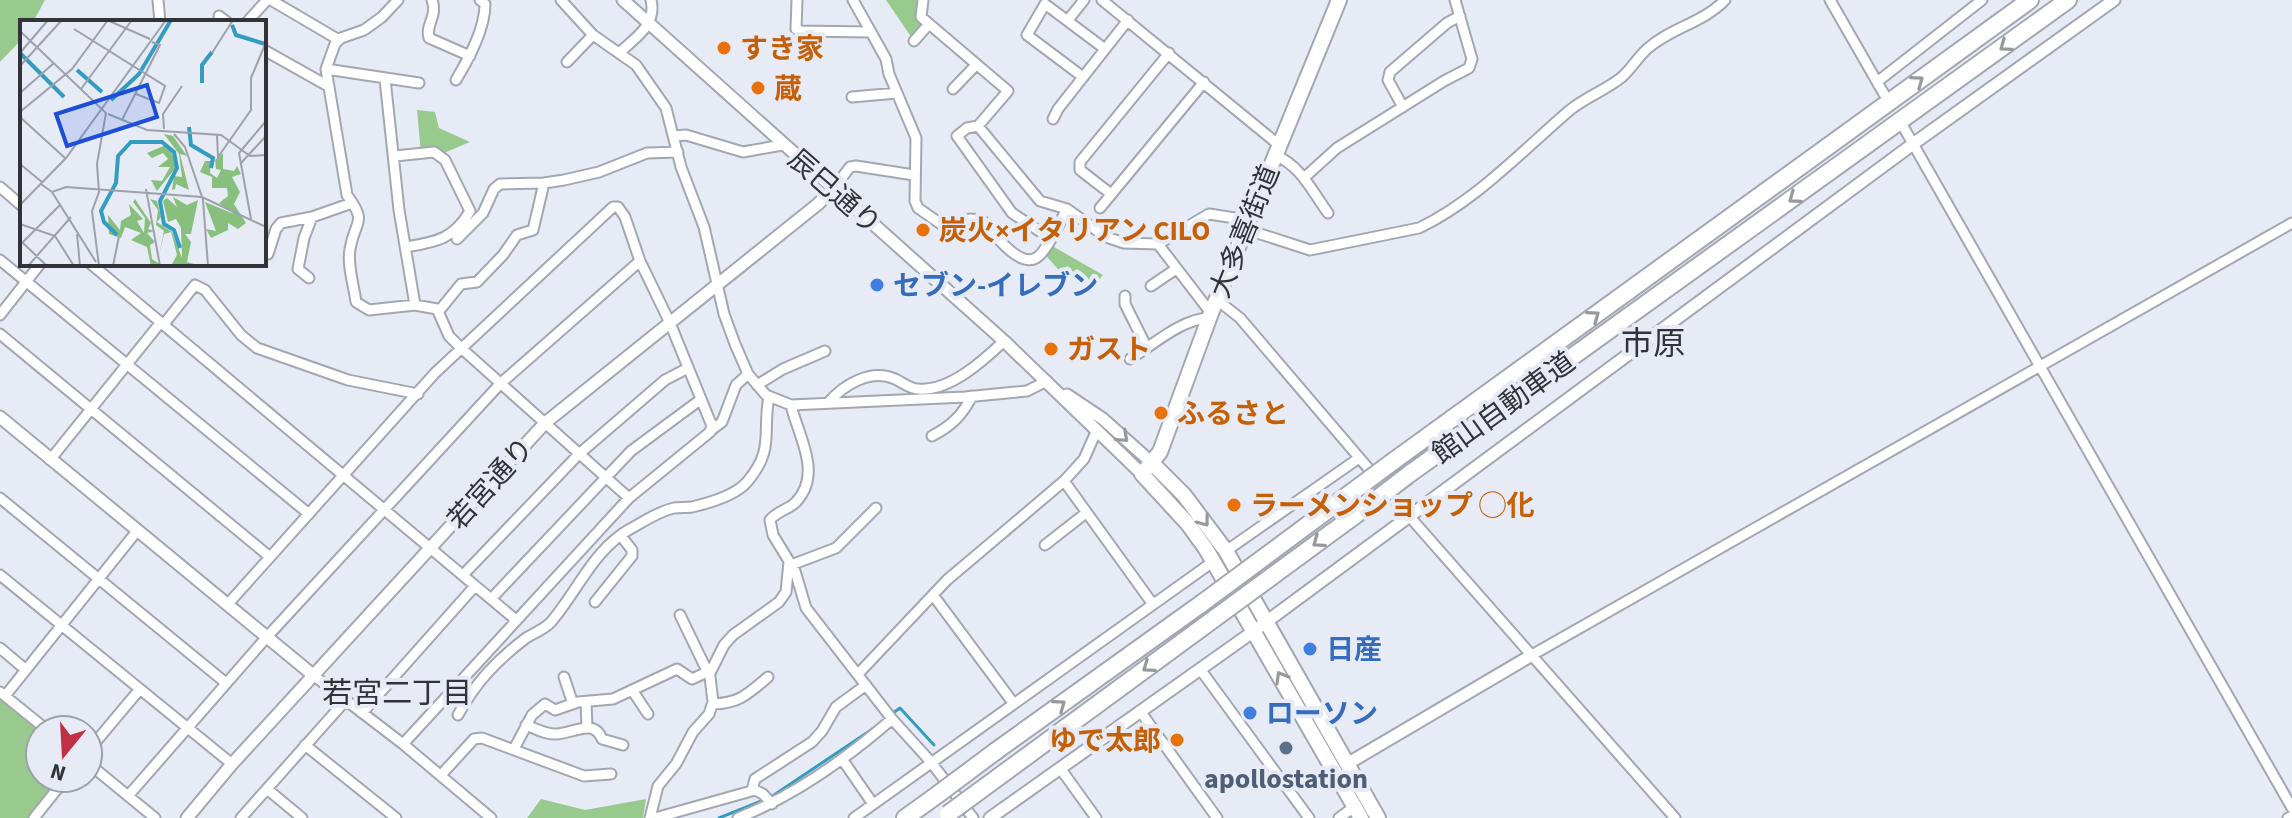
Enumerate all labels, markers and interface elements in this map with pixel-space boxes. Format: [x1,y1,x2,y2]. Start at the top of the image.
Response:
inset map [20,20,266,266]
place label: すき家 [740,29,824,69]
one-way arrow [1999,36,2013,50]
marker: すき家 [715,39,733,57]
place label: 蔵 [774,69,802,109]
one-way arrow [1909,76,1924,91]
marker: 蔵 [749,79,767,97]
street label: 辰巳通り [779,140,890,244]
street label: 大多喜街道 [1200,159,1290,304]
one-way arrow [1788,188,1802,202]
place label: 炭火×イタリアン CILO [939,211,1211,251]
marker: 炭火×イタリアン CILO [914,221,932,239]
place label: セブン-イレブン [893,266,1098,306]
marker: セブン-イレブン [868,276,886,294]
one-way arrow [1586,311,1600,326]
district label: 市原 [1621,321,1685,367]
place label: ガスト [1067,330,1151,370]
marker: ガスト [1042,340,1060,358]
street label: 館山自動車道 [1424,342,1583,473]
place label: ふるさと [1177,394,1289,434]
marker: ふるさと [1152,404,1170,422]
one-way arrow [1114,428,1129,442]
street label: 若宮通り [438,429,543,539]
place label: ラーメンショップ ◯化 [1250,486,1534,526]
marker: ラーメンショップ ◯化 [1225,496,1243,514]
one-way arrow [1195,513,1209,527]
one-way arrow [1312,533,1327,547]
place label: 日産 [1326,630,1382,670]
marker: 日産 [1301,640,1319,658]
one-way arrow [1142,657,1156,672]
one-way arrow [1275,671,1291,686]
district label: 若宮二丁目 [322,672,472,715]
place label: ローソン [1266,694,1378,734]
one-way arrow [1051,700,1065,715]
marker: ローソン [1241,704,1259,722]
north arrow [24,714,104,794]
place label: ゆで太郎 [1049,721,1161,761]
marker: ゆで太郎 [1168,731,1186,749]
marker: apollostation [1277,739,1295,757]
text: N [46,755,70,790]
place label: apollostation [1204,759,1368,799]

